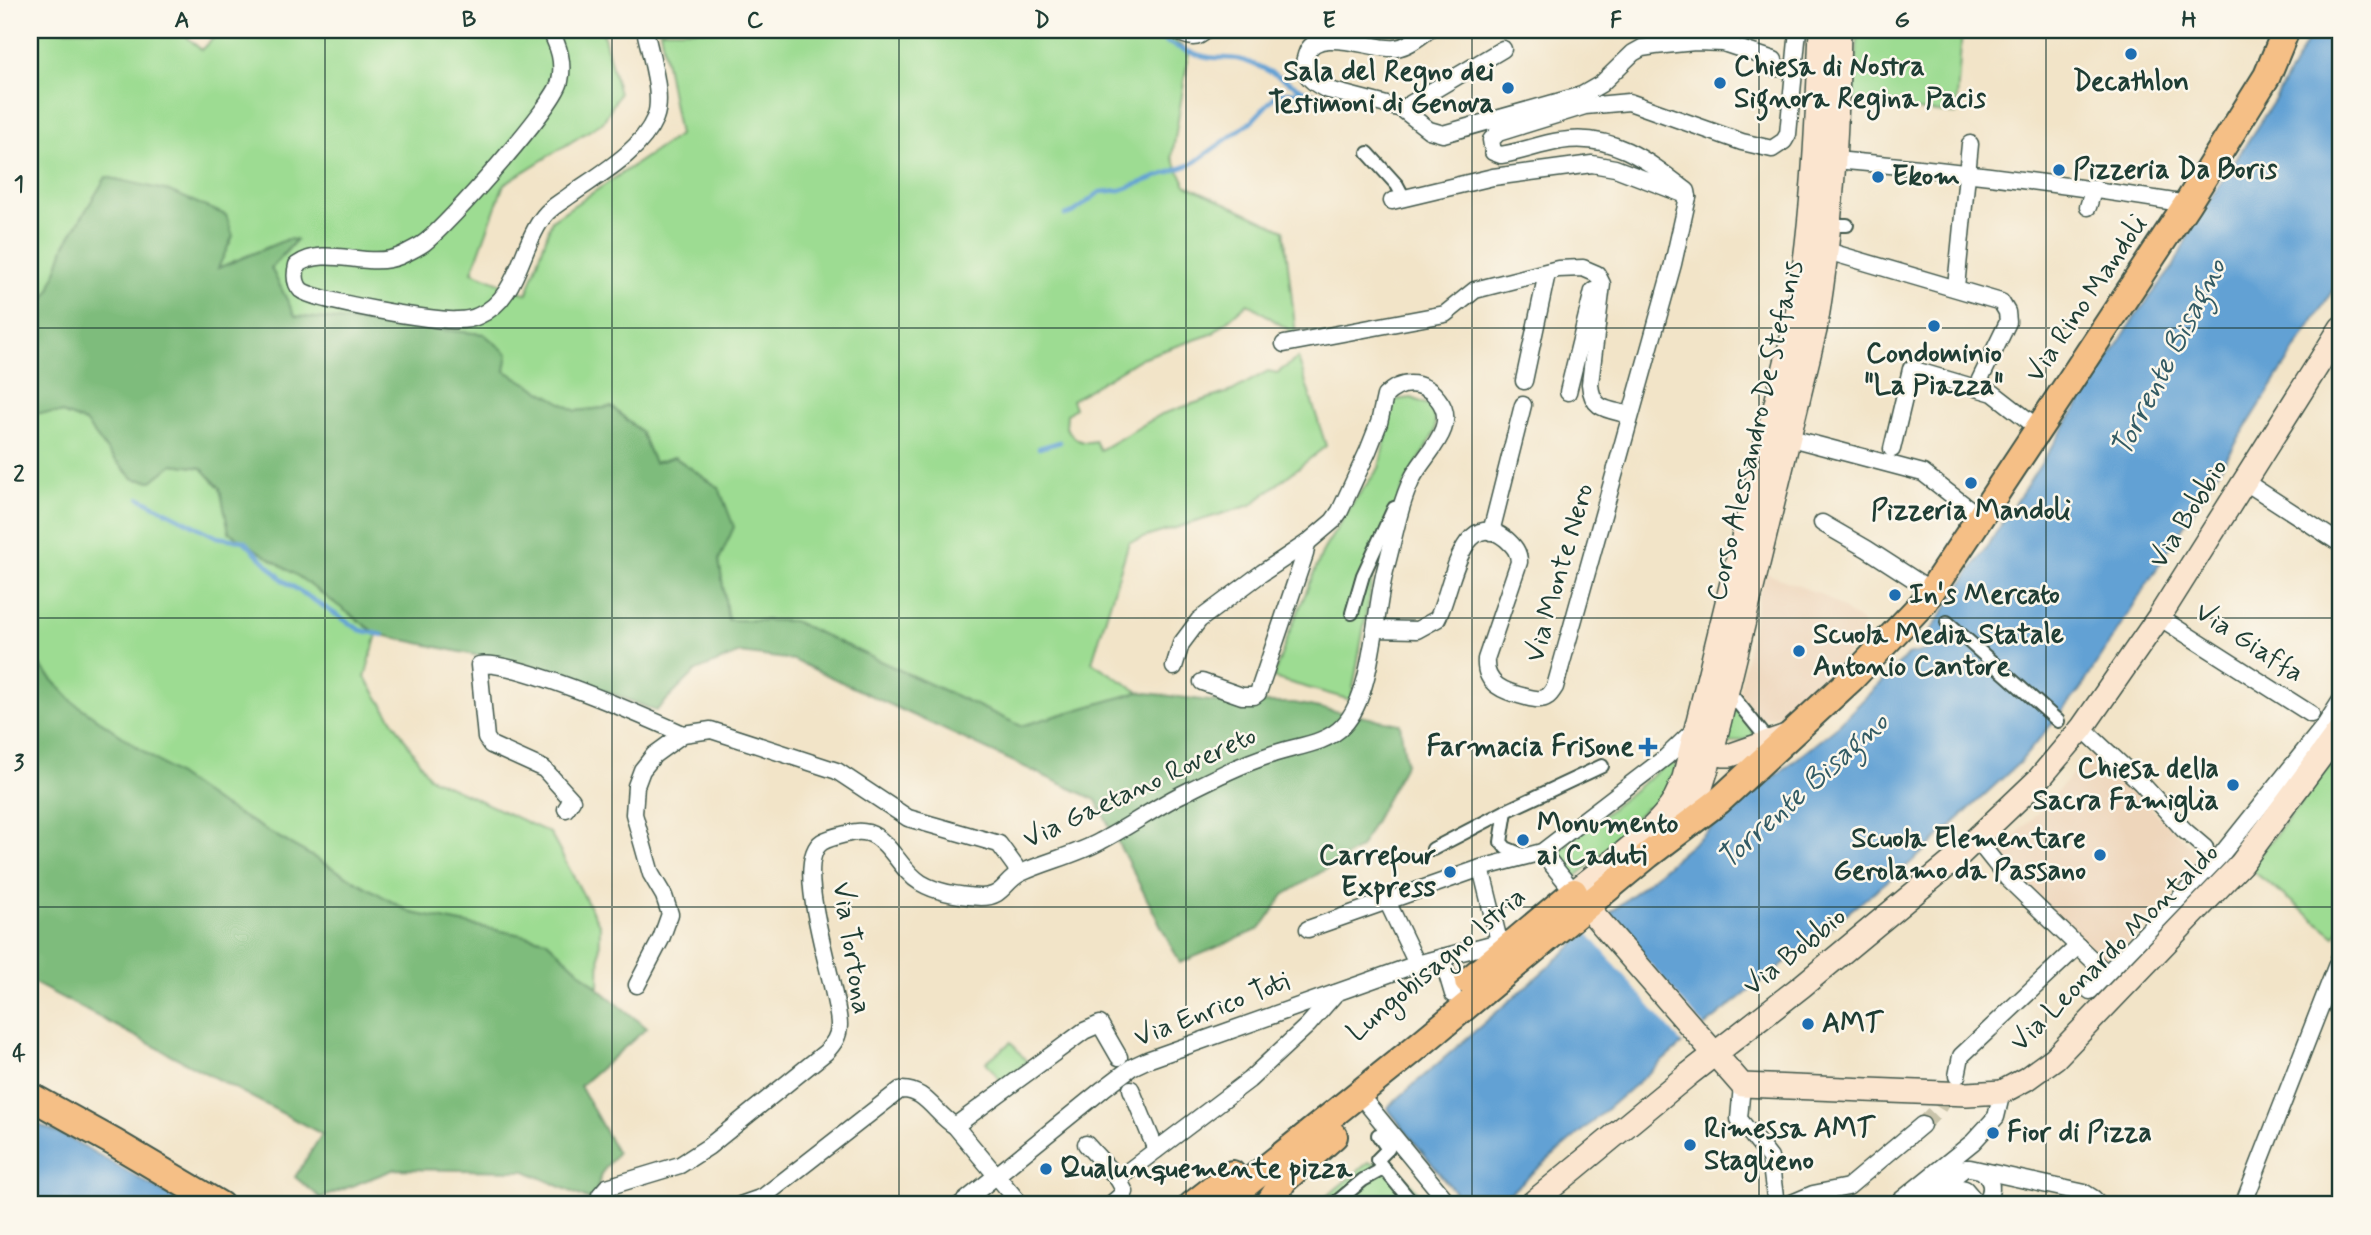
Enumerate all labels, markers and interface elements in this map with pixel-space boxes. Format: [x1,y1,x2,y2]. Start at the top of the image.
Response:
text: A [174,6,190,36]
text: B [462,6,477,36]
text: C [747,6,764,36]
text: D [1034,6,1050,36]
text: E [1322,6,1336,36]
text: F [1610,6,1622,36]
text: G [1894,6,1910,36]
text: H [2181,6,2197,36]
marker: Decathlon [2123,46,2139,62]
place label: Chiesa di Nostra Signora Regina Pacis [1734,49,1987,121]
place label: Sala del Regno dei Testimoni di Genova [1268,54,1494,123]
place label: Decathlon [2073,64,2189,101]
marker: Chiesa di Nostra Signora Regina Pacis [1712,75,1728,91]
marker: Sala del Regno dei Testimoni di Genova [1500,80,1516,96]
place label: Pizzeria Da Boris [2073,152,2278,189]
place label: Ekom [1892,159,1960,196]
marker: Pizzeria Da Boris [2051,162,2067,178]
marker: Ekom [1870,169,1886,185]
text: 1 [14,170,24,200]
street label: Via Rino Mandoli [2017,208,2157,390]
water label: Torrente Bisagno [2102,251,2240,466]
street label: Corso Alessandro De Stefanis [1699,257,1813,605]
marker: Condominio "La Piazza" [1926,318,1942,334]
place label: Condominio "La Piazza" [1864,336,2004,405]
street label: Via Bobbio [2141,452,2237,576]
text: 2 [13,460,25,490]
marker: Pizzeria Mandoli [1963,475,1979,491]
street label: Via Monte Nero [1517,479,1603,667]
place label: Pizzeria Mandoli [1871,493,2071,530]
place label: In's Mercato [1909,577,2060,614]
marker: In's Mercato [1887,587,1903,603]
street label: Via Giaffa [2187,594,2311,692]
place label: Scuola Media Statale Antonio Cantore [1813,617,2064,686]
marker: Scuola Media Statale Antonio Cantore [1791,643,1807,659]
water label: Torrente Bisagno [1709,703,1901,881]
street label: Via Gaetano Rovereto [1017,718,1263,858]
place label: Farmacia Frisone [1427,729,1634,766]
marker: Farmacia Frisone [1640,739,1656,755]
text: 3 [14,749,25,779]
place label: Chiesa della Sacra Famiglia [2033,751,2219,823]
marker: Chiesa della Sacra Famiglia [2225,777,2241,793]
place label: Monumento ai Caduti [1537,806,1679,875]
place label: Scuola Elementare Gerolamo da Passano [1833,821,2086,890]
marker: Monumento ai Caduti [1515,832,1531,848]
street label: Via Leonardo Montaldo [2002,835,2228,1061]
place label: Carrefour Express [1319,838,1436,907]
marker: Scuola Elementare Gerolamo da Passano [2092,847,2108,863]
marker: Carrefour Express [1442,864,1458,880]
street label: Via Tortona [822,879,880,1017]
street label: Lungobisagno Istria [1340,879,1536,1052]
street label: Via Bobbio [1736,899,1854,1005]
street label: Via Enrico Toti [1129,963,1295,1057]
place label: AMT [1822,1006,1885,1043]
marker: AMT [1800,1016,1816,1032]
text: 4 [12,1039,26,1069]
place label: Rimessa AMT Staglieno [1704,1111,1876,1183]
place label: Fior di Pizza [2007,1115,2152,1152]
marker: Fior di Pizza [1985,1125,2001,1141]
marker: Rimessa AMT Staglieno [1682,1137,1698,1153]
place label: Qualunquemente pizza [1060,1151,1353,1188]
marker: Qualunquemente pizza [1038,1161,1054,1177]

